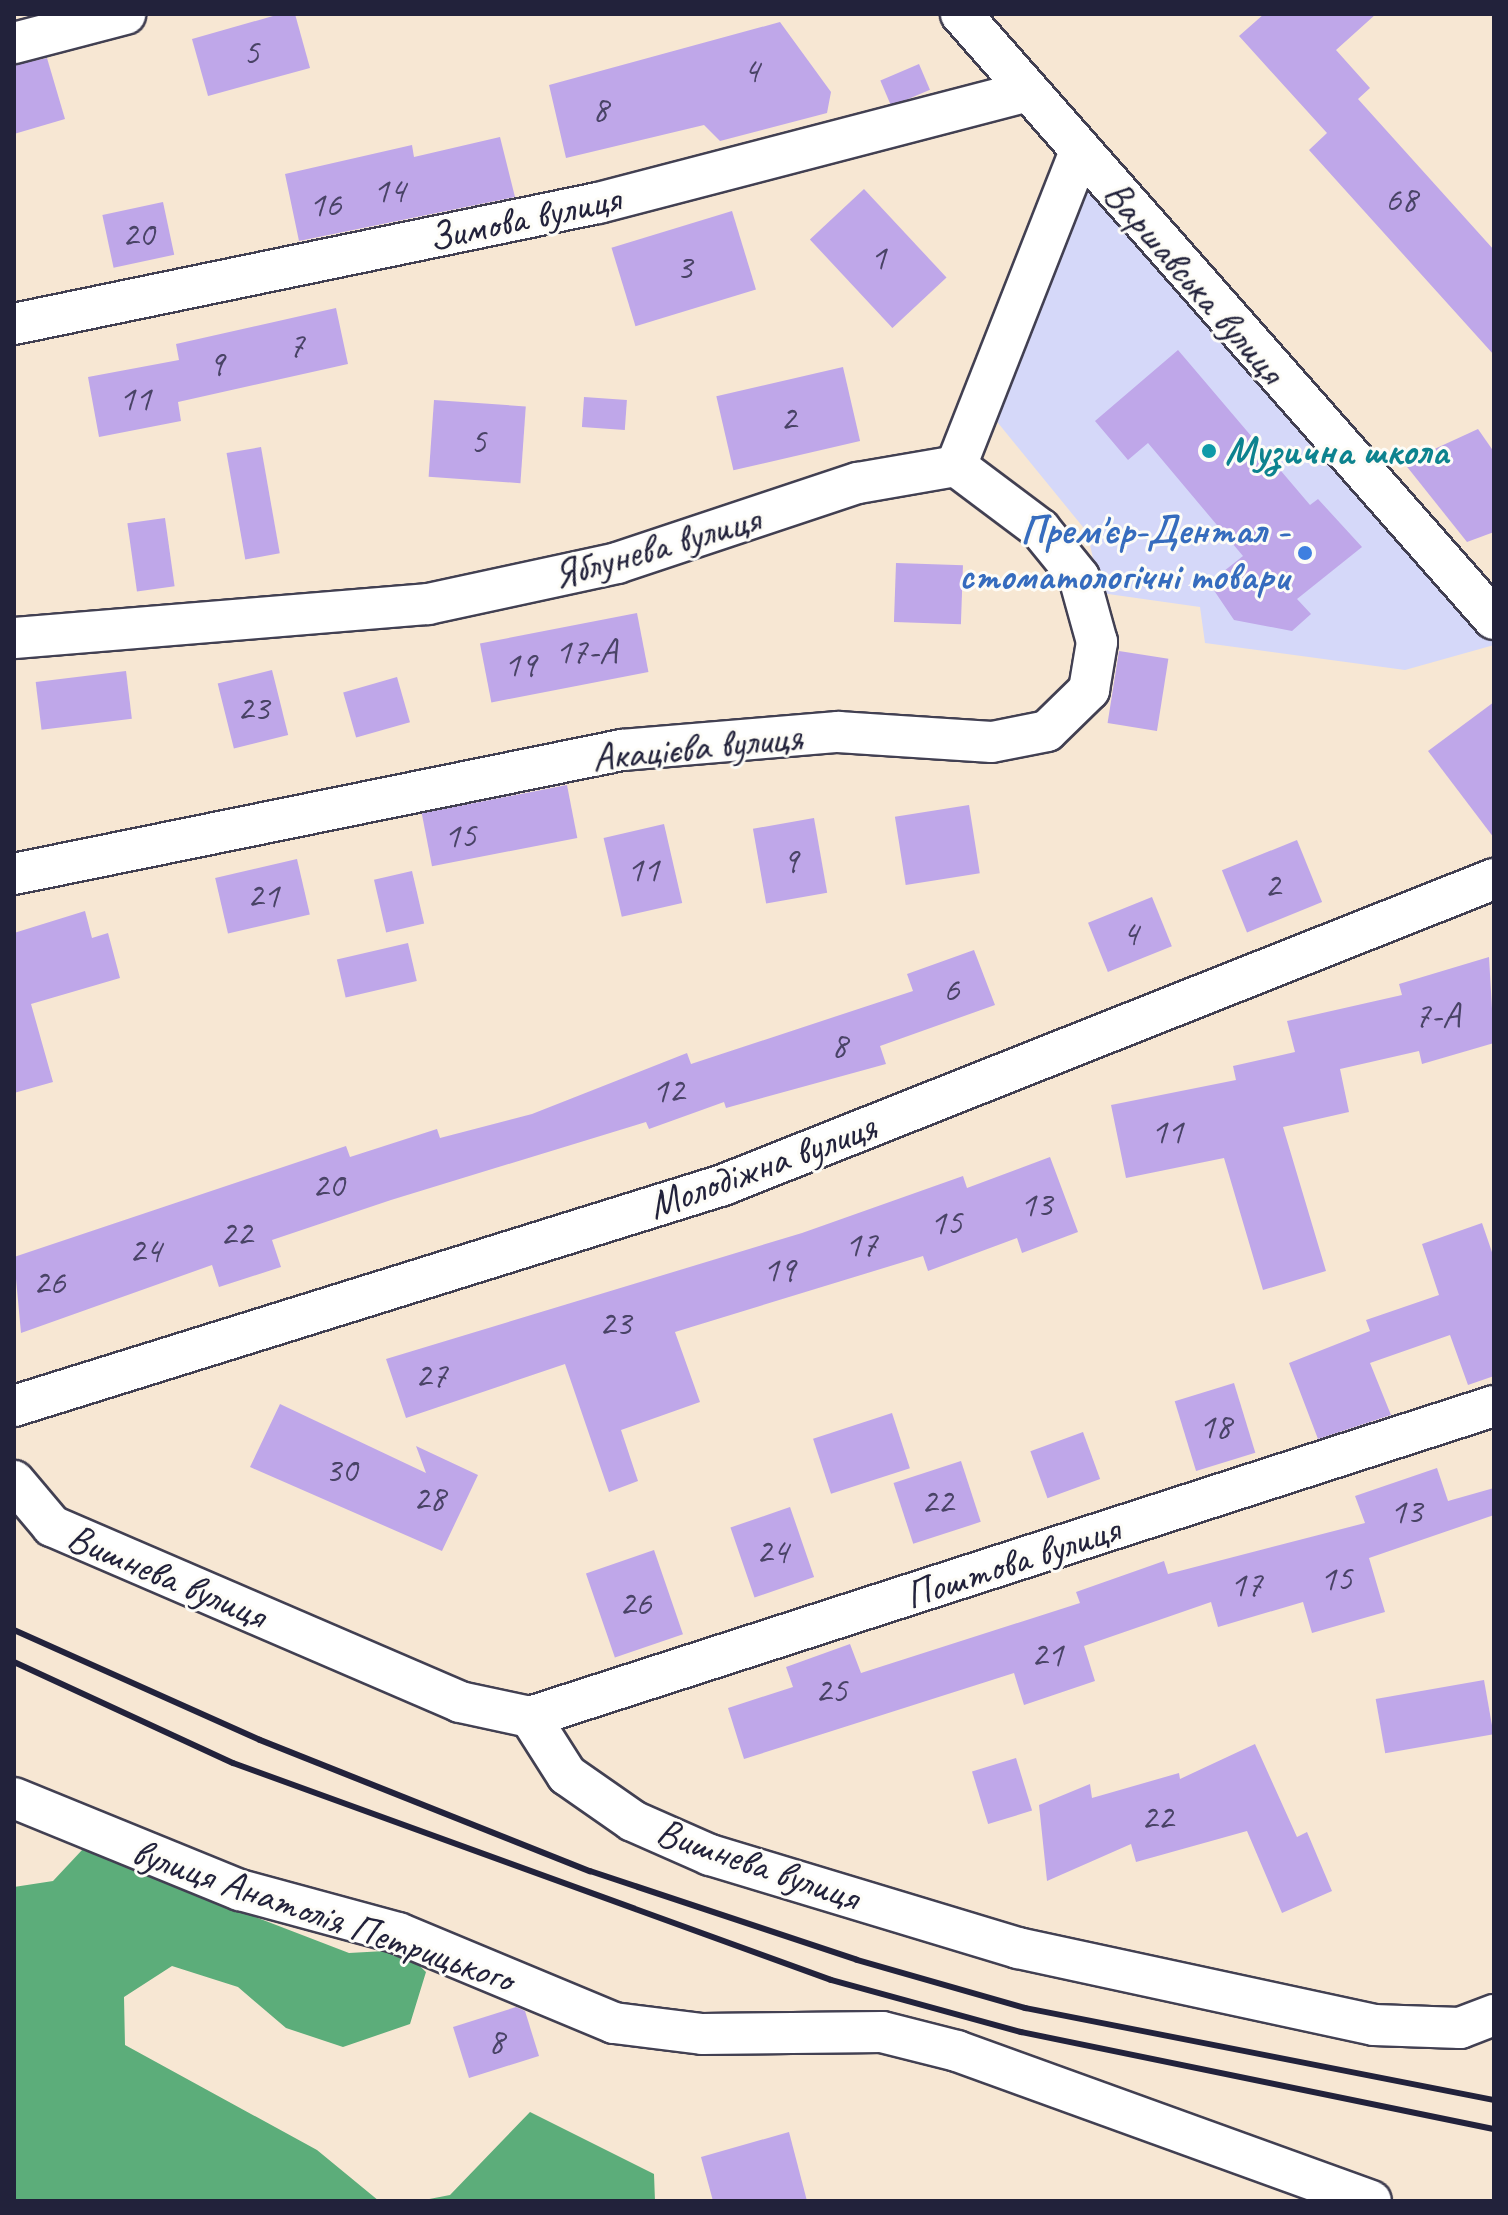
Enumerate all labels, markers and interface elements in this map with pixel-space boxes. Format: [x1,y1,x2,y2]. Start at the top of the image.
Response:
house number: 5 [243,31,259,75]
house number: 4 [743,49,759,93]
house number: 8 [592,88,608,132]
house number: 14 [373,169,405,213]
street label: Варшавська вулиця [1093,171,1295,393]
street label: Зимова вулиця [425,174,623,262]
house number: 68 [1385,178,1417,222]
house number: 16 [309,183,341,227]
house number: 20 [122,213,154,257]
house number: 1 [870,236,886,280]
house number: 3 [676,246,692,290]
house number: 7 [288,324,304,368]
house number: 9 [208,342,224,386]
house number: 11 [119,377,151,421]
house number: 2 [780,397,796,441]
house number: 5 [470,420,486,464]
place label: Музична школа [1225,427,1448,475]
marker: Музична школа [1200,442,1218,460]
street label: Яблунева вулиця [547,495,765,599]
place label: Прем'єр-Дентал - стоматологічні товари [959,506,1289,600]
marker: Прем'єр-Дентал - стоматологічні товари [1296,544,1314,562]
house number: 17-А [555,630,617,674]
house number: 19 [504,643,536,687]
house number: 23 [237,687,269,731]
street label: Акацієва вулиця [589,712,805,782]
house number: 15 [444,814,476,858]
house number: 9 [782,839,798,883]
house number: 11 [627,848,659,892]
house number: 2 [1264,864,1280,908]
house number: 21 [247,874,279,918]
house number: 4 [1122,912,1138,956]
house number: 6 [943,968,959,1012]
house number: 7-А [1414,994,1460,1038]
house number: 8 [831,1024,847,1068]
house number: 12 [652,1069,684,1113]
street label: Молодіжна вулиця [641,1102,883,1230]
house number: 11 [1151,1110,1183,1154]
house number: 20 [312,1164,344,1208]
house number: 13 [1020,1183,1052,1227]
house number: 15 [930,1201,962,1245]
house number: 22 [220,1212,252,1256]
house number: 17 [845,1223,877,1267]
house number: 24 [129,1229,161,1273]
house number: 19 [763,1248,795,1292]
house number: 26 [33,1261,65,1305]
house number: 23 [599,1302,631,1346]
house number: 27 [415,1354,447,1398]
house number: 18 [1199,1405,1231,1449]
house number: 30 [325,1449,357,1493]
house number: 28 [413,1477,445,1521]
house number: 22 [921,1480,953,1524]
house number: 13 [1390,1490,1422,1534]
street label: Поштова вулиця [899,1505,1125,1619]
street label: Вишнева вулиця [61,1513,273,1639]
house number: 24 [756,1530,788,1574]
house number: 15 [1320,1557,1352,1601]
house number: 17 [1230,1563,1262,1607]
house number: 26 [619,1582,651,1626]
house number: 21 [1031,1633,1063,1677]
house number: 25 [815,1669,847,1713]
house number: 22 [1141,1796,1173,1840]
street label: Вишнева вулиця [650,1807,866,1921]
street label: вулиця Анатолія Петрицького [124,1827,522,2003]
house number: 8 [488,2020,504,2064]

